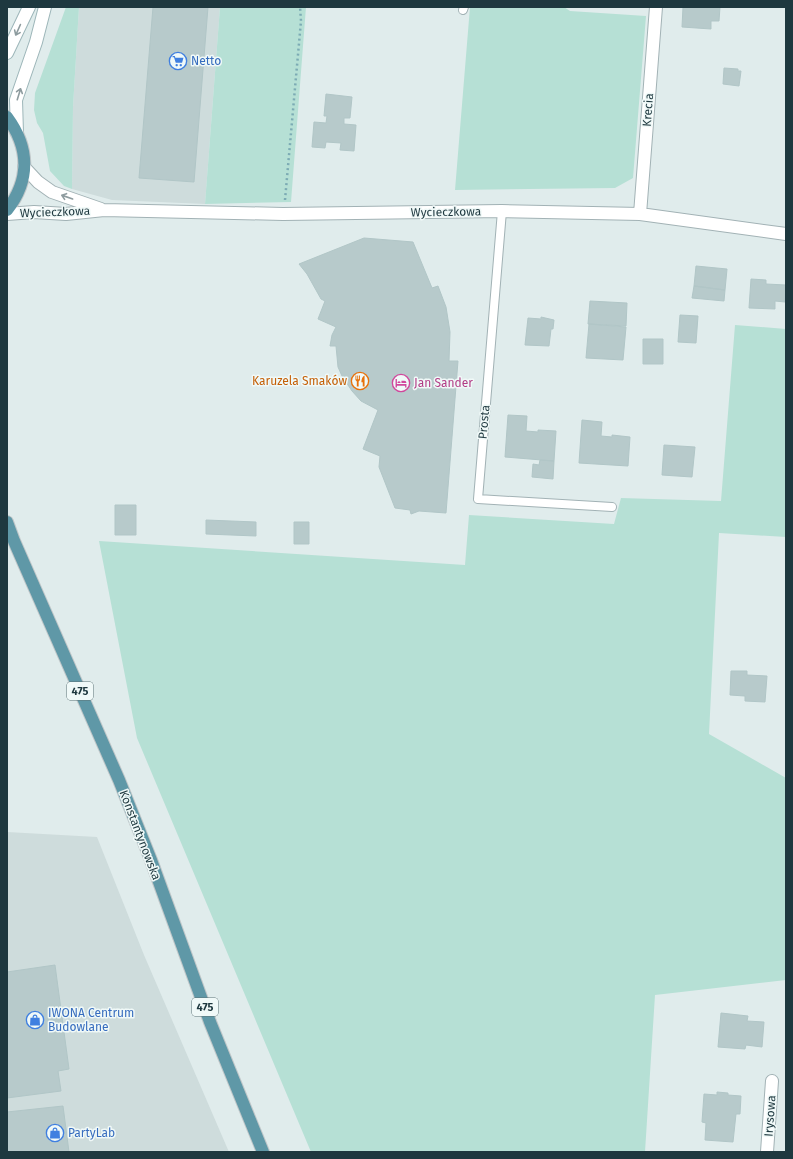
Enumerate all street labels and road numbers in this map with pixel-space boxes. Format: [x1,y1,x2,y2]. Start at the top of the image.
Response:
street label: Krecia [640,93,656,127]
street label: Wycieczkowa [20,204,90,220]
street label: Wycieczkowa [411,204,481,220]
street label: Prosta [476,404,492,440]
road number: 475 [67,682,93,700]
street label: Konstantynowska [116,788,164,882]
road number: 475 [192,998,218,1016]
street label: Irysowa [762,1095,778,1137]

